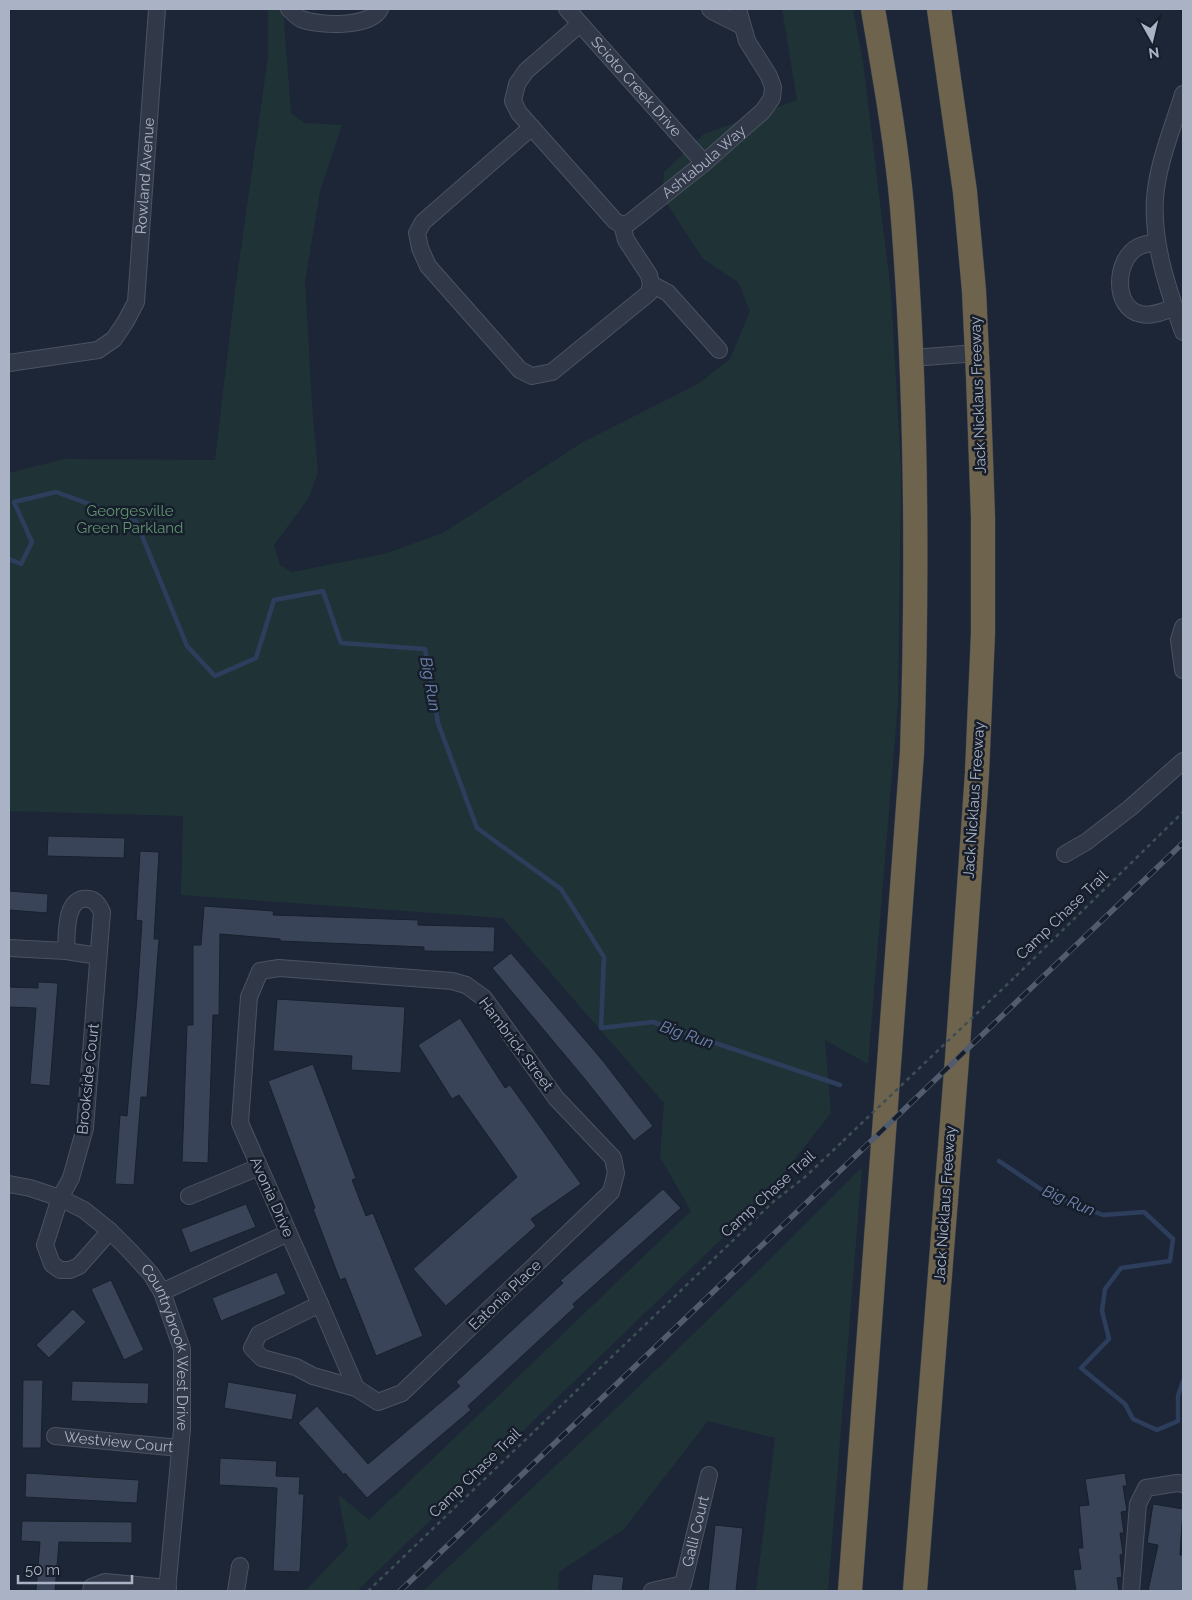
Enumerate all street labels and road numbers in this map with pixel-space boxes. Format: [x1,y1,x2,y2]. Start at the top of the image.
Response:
street label: Scioto Creek Drive [587,33,685,141]
street label: Rowland Avenue [132,117,158,235]
street label: Ashtabula Way [658,121,749,202]
street label: Jack Nicklaus Freeway [966,316,990,474]
street label: Jack Nicklaus Freeway [960,721,988,879]
street label: Camp Chase Trail [1012,866,1112,963]
street label: Hambrick Street [475,994,557,1094]
street label: Brookside Court [73,1023,103,1135]
street label: Jack Nicklaus Freeway [931,1125,959,1283]
street label: Camp Chase Trail [717,1146,819,1241]
street label: Avonia Drive [246,1154,298,1240]
street label: Eatonia Place [465,1256,545,1334]
street label: Countrybrook West Drive [137,1260,192,1431]
street label: Camp Chase Trail [425,1424,525,1521]
street label: Westview Court [63,1428,174,1456]
street label: Galli Court [678,1494,713,1569]

